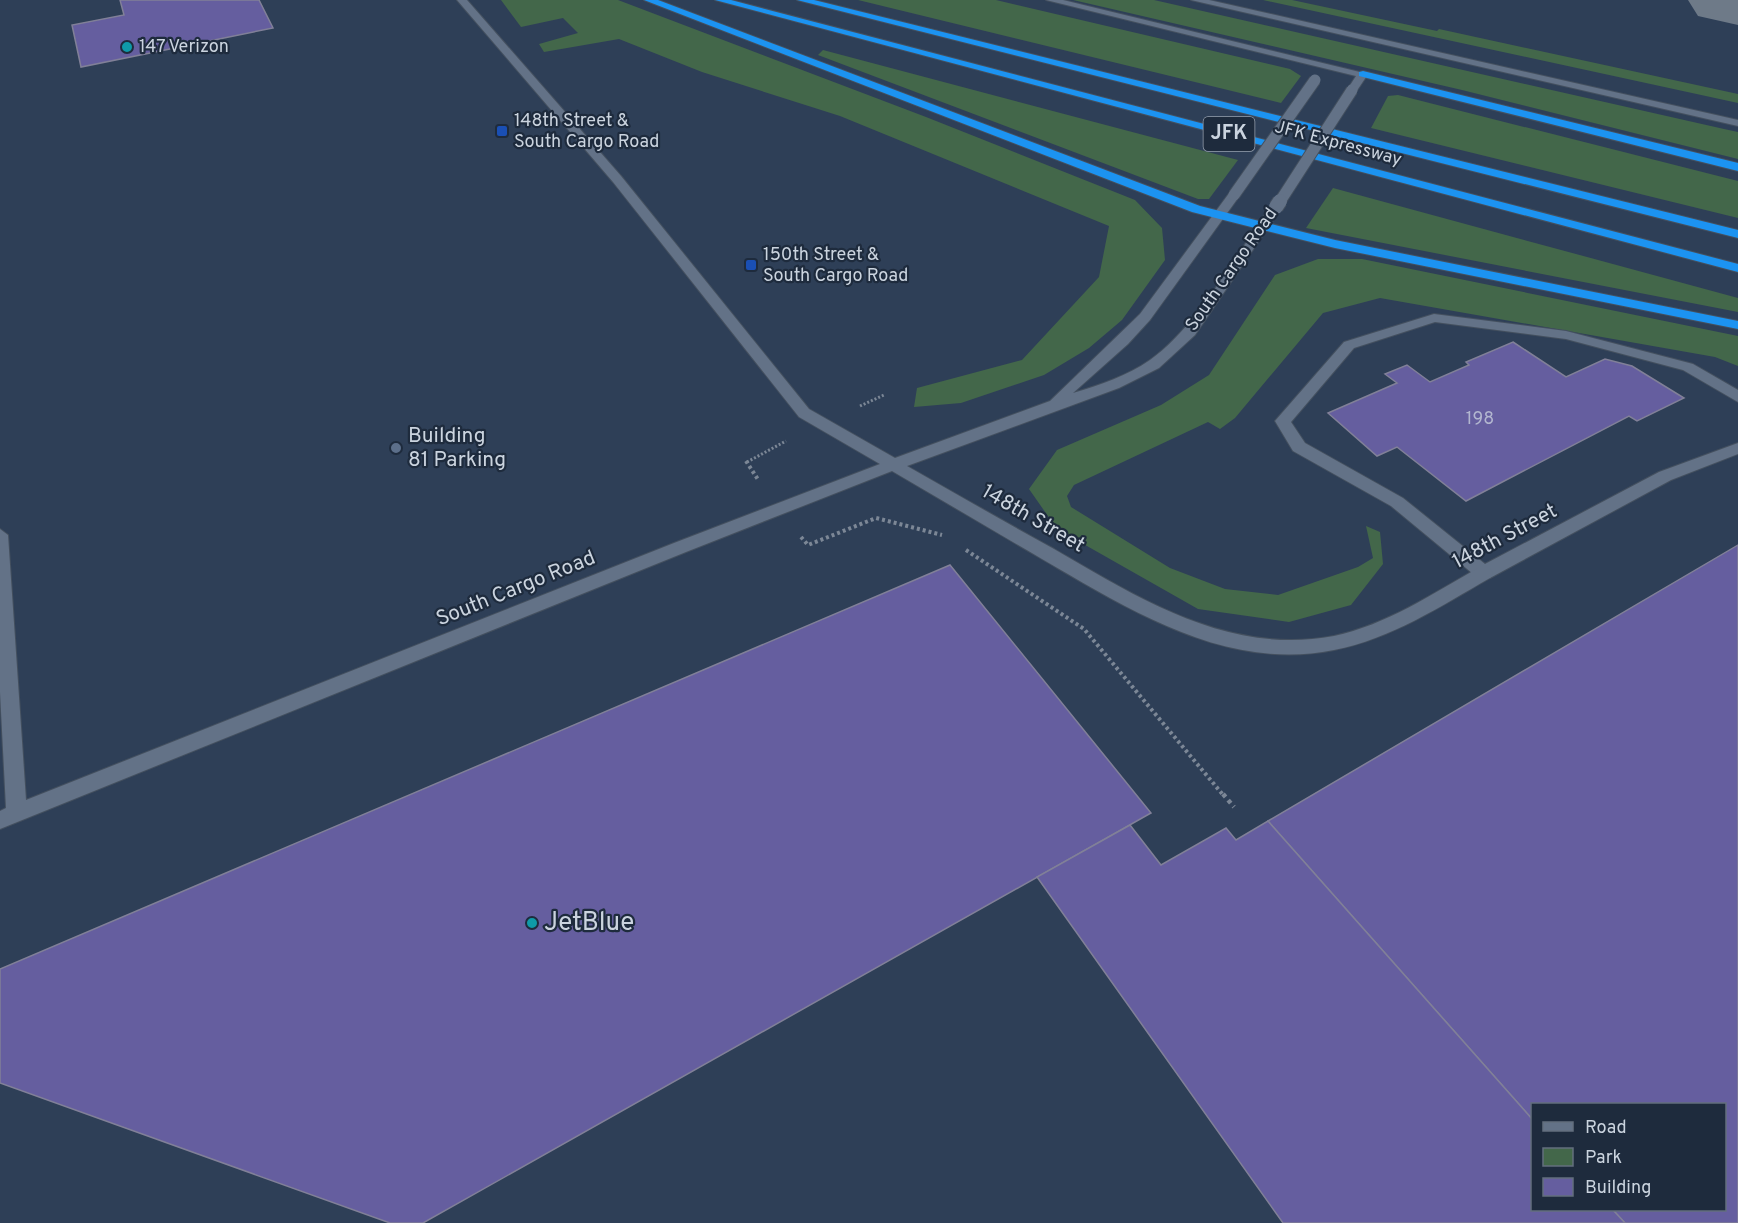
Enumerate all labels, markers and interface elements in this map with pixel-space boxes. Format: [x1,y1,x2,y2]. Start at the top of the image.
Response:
place label: 147 Verizon [139,36,229,59]
marker: 147 Verizon [120,40,134,54]
place label: 148th Street & South Cargo Road [514,110,659,154]
street label: JFK Expressway [1272,116,1404,172]
road number: JFK [1204,117,1254,151]
marker: 148th Street & South Cargo Road [495,124,509,138]
street label: South Cargo Road [1181,204,1283,336]
place label: 150th Street & South Cargo Road [763,244,908,288]
marker: 150th Street & South Cargo Road [744,258,758,272]
house number: 198 [1466,408,1494,431]
place label: Building 81 Parking [408,423,506,474]
marker: Building 81 Parking [389,441,403,455]
street label: 148th Street [976,479,1090,559]
street label: 148th Street [1448,498,1562,576]
street label: South Cargo Road [432,545,600,633]
place label: JetBlue [544,907,634,940]
marker: JetBlue [525,916,539,930]
legend [1531,1103,1726,1211]
text: Road [1585,1117,1627,1140]
text: Park [1585,1147,1622,1170]
text: Building [1585,1177,1651,1200]

